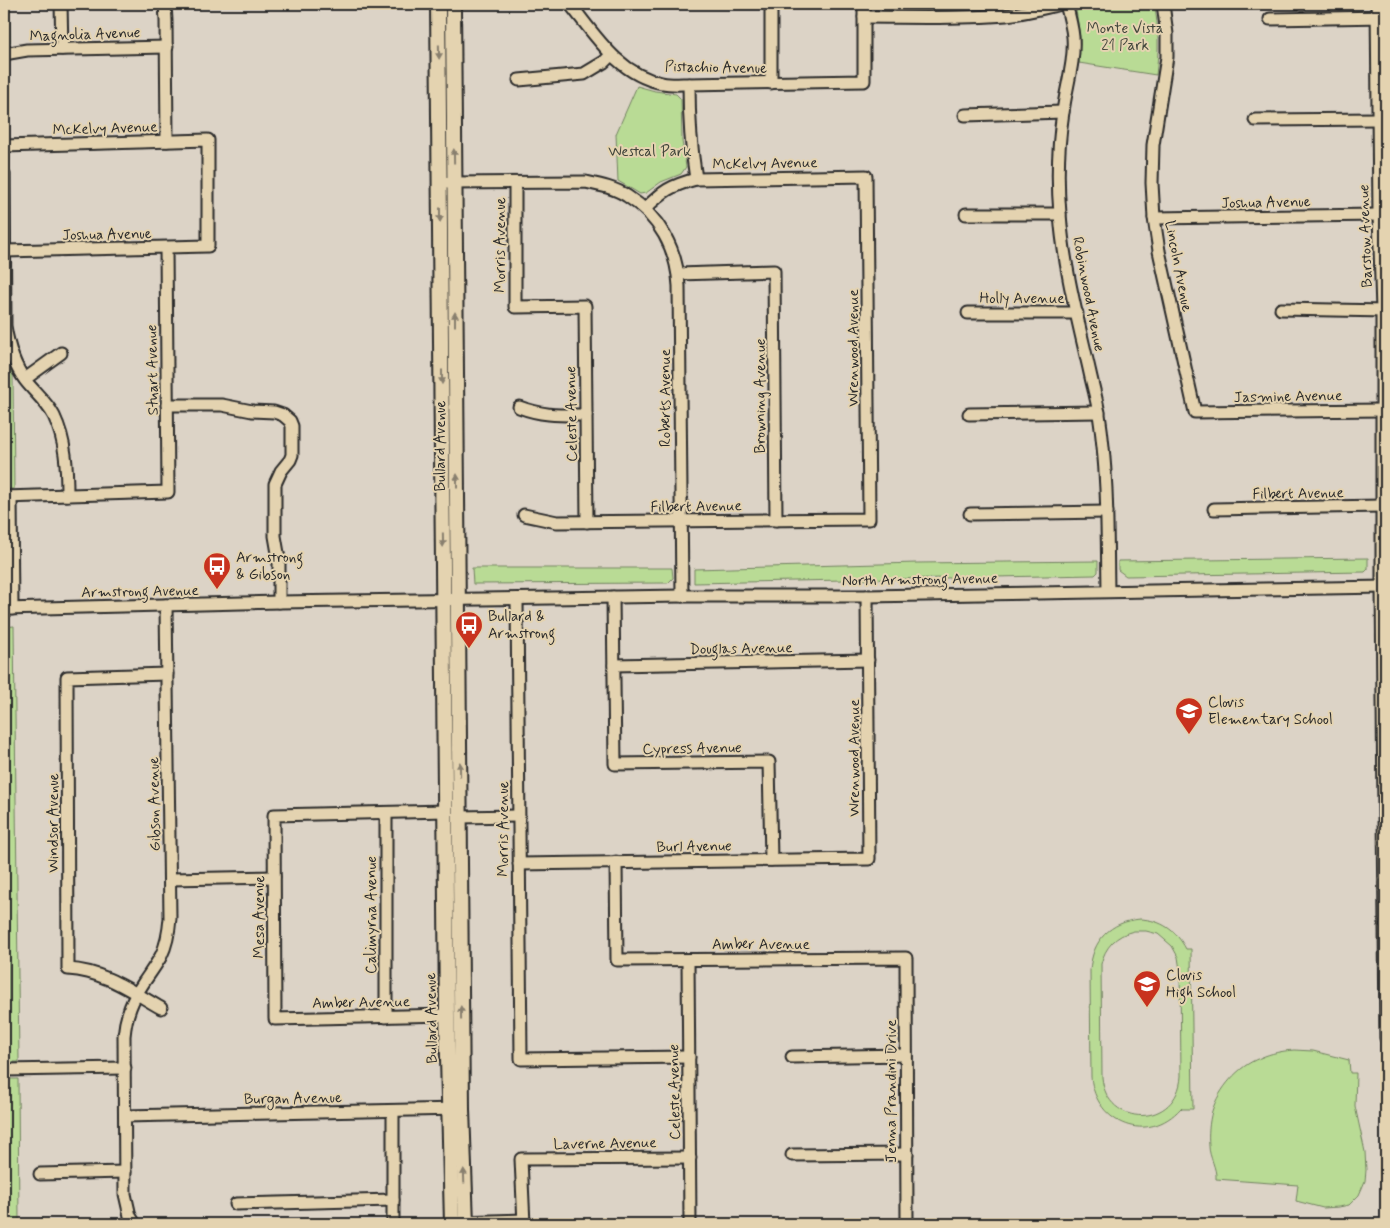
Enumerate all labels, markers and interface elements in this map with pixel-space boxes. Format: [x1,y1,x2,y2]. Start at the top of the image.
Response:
park label: Monte Vista 21 Park [1087,19,1164,56]
street label: Magnolia Avenue [29,23,141,48]
one-way arrow [435,45,443,61]
street label: Pistachio Avenue [665,57,767,79]
street label: McKelvy Avenue [52,117,158,141]
park label: Westcal Park [608,142,692,162]
one-way arrow [450,148,458,164]
street label: McKelvy Avenue [712,153,818,175]
street label: Barstow Avenue [1354,184,1378,288]
street label: Joshua Avenue [1221,192,1311,214]
street label: Morris Avenue [491,197,511,293]
one-way arrow [437,207,445,223]
street label: Lincoln Avenue [1159,219,1197,314]
street label: Joshua Avenue [62,224,152,246]
street label: Robinwood Avenue [1067,235,1109,354]
street label: Wrenwood Avenue [844,289,864,407]
street label: Holly Avenue [979,289,1065,309]
one-way arrow [451,310,459,326]
street label: Stuart Avenue [142,324,164,416]
street label: Browning Avenue [751,338,771,454]
street label: Roberts Avenue [656,349,676,447]
street label: Celeste Avenue [561,366,583,462]
one-way arrow [438,370,446,386]
street label: Jasmine Avenue [1234,386,1342,408]
street label: Bullard Avenue [431,400,451,492]
one-way arrow [453,473,461,489]
street label: Filbert Avenue [1252,483,1344,505]
street label: Filbert Avenue [650,496,742,518]
one-way arrow [439,532,447,548]
place label: Armstrong & Gibson [236,548,303,585]
bus stop icon: Armstrong & Gibson [202,551,232,590]
street label: North Armstrong Avenue [842,569,998,592]
street label: Armstrong Avenue [81,581,199,604]
place label: Bullard & Armstrong [488,607,555,645]
bus stop icon: Bullard & Armstrong [454,610,484,649]
street label: Douglas Avenue [689,638,793,661]
place label: Clovis Elementary School [1208,693,1333,730]
school or university icon: Clovis Elementary School [1174,696,1204,735]
street label: Wrenwood Avenue [845,699,865,817]
street label: Cypress Avenue [642,738,742,760]
street label: Gibson Avenue [144,757,166,851]
one-way arrow [455,760,463,776]
street label: Windsor Avenue [44,773,64,873]
street label: Morris Avenue [494,781,514,877]
street label: Burl Avenue [656,836,732,858]
street label: Calimyrna Avenue [362,856,382,974]
street label: Mesa Avenue [250,875,270,959]
street label: Amber Avenue [712,935,810,955]
place label: Clovis High School [1166,966,1236,1004]
school or university icon: Clovis High School [1132,969,1162,1008]
street label: Bullard Avenue [421,972,443,1064]
street label: Amber Avenue [312,992,410,1014]
one-way arrow [457,1005,465,1021]
street label: Jenna Prandini Drive [882,1019,902,1163]
street label: Celeste Avenue [664,1044,686,1140]
street label: Burgan Avenue [244,1088,342,1111]
street label: Laverne Avenue [553,1133,657,1155]
one-way arrow [460,1167,468,1183]

